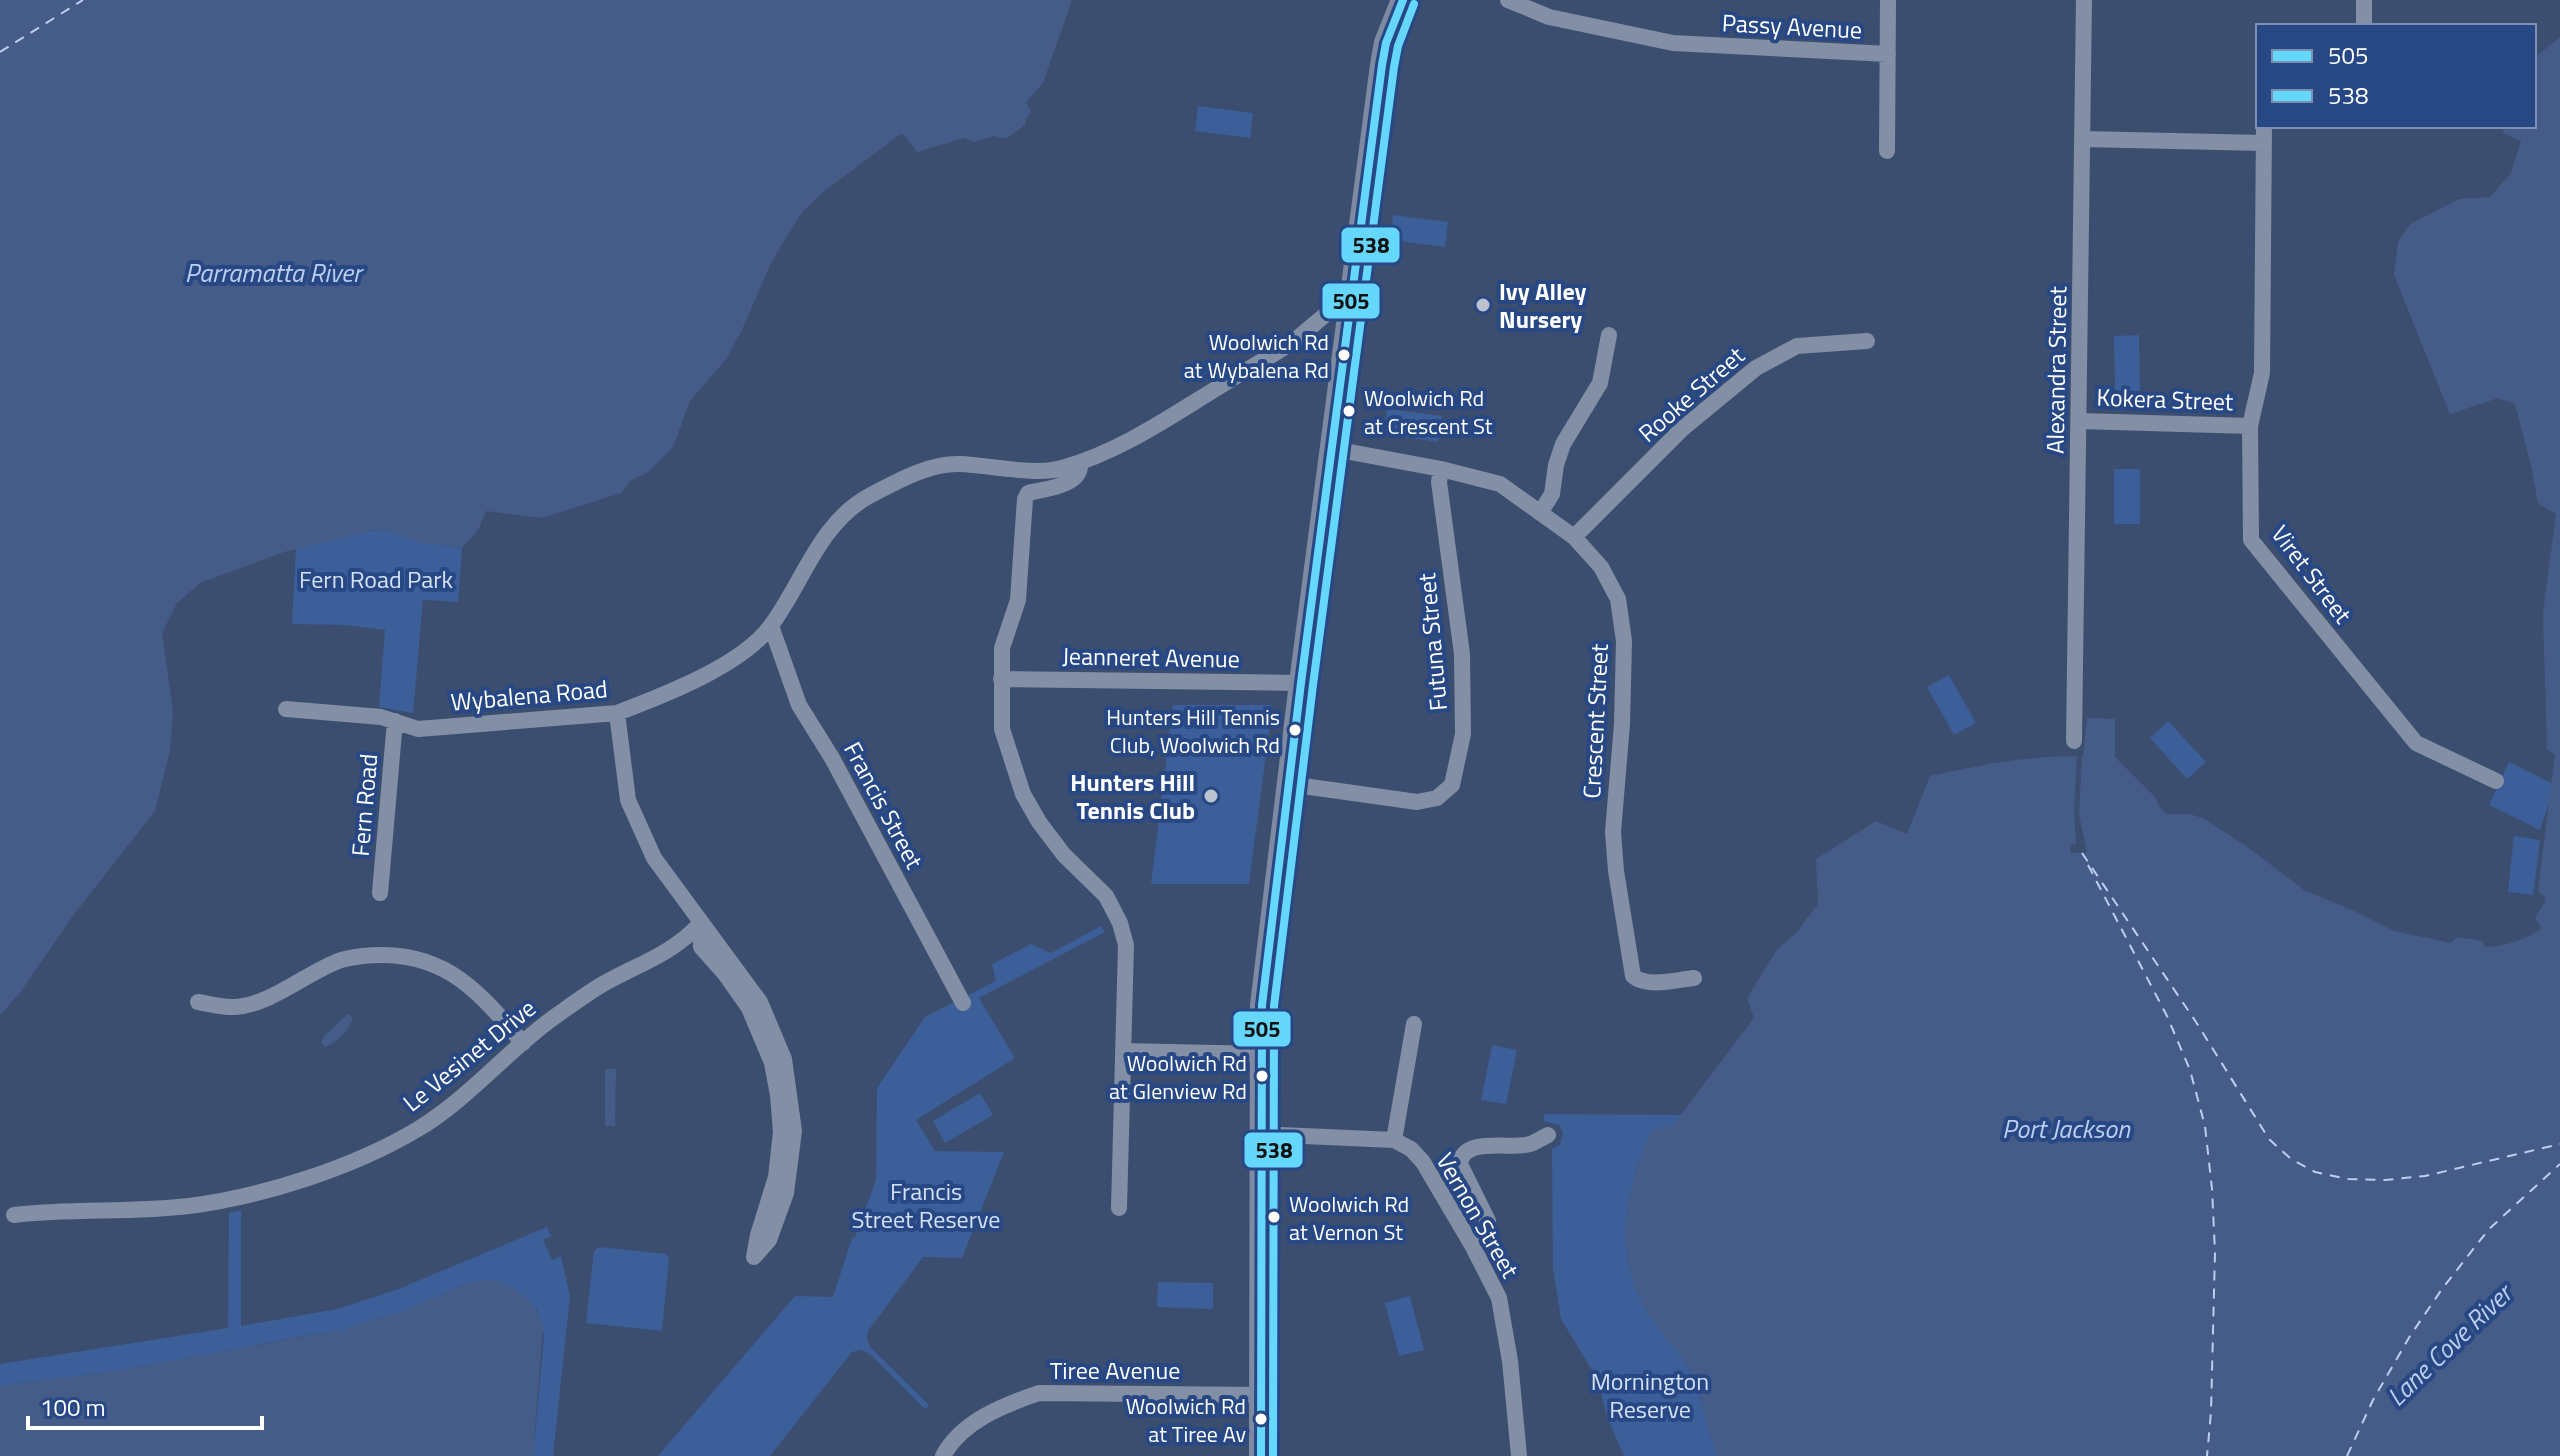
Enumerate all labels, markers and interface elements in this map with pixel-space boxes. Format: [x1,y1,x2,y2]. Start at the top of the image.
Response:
street label: Passy Avenue [1721,4,1863,48]
legend [2256,24,2536,128]
text: 505 [2328,37,2368,73]
text: 538 [2328,77,2368,113]
line badge: 538 [1340,226,1401,264]
text: 538 [1353,228,1389,262]
water label: Parramatta River [185,253,364,292]
place label: Ivy Alley Nursery [1499,273,1587,337]
line badge: 505 [1321,282,1381,320]
text: 505 [1333,284,1369,318]
street label: Alexandra Street [2037,285,2075,454]
marker: Ivy Alley Nursery [1474,296,1492,314]
place label: Woolwich Rd at Wybalena Rd [1184,325,1329,387]
street label: Rooke Street [1630,337,1752,450]
marker: Woolwich Rd at Wybalena Rd [1336,347,1352,363]
street label: Kokera Street [2096,379,2235,419]
place label: Woolwich Rd at Crescent St [1364,381,1493,443]
marker: Woolwich Rd at Crescent St [1341,403,1357,419]
street label: Viret Street [2263,517,2361,631]
park label: Fern Road Park [299,561,453,597]
street label: Futuna Street [1408,571,1456,712]
street label: Jeanneret Avenue [1062,637,1240,677]
street label: Crescent Street [1573,642,1617,799]
street label: Wybalena Road [449,670,609,720]
place label: Hunters Hill Tennis Club, Woolwich Rd [1106,700,1280,762]
marker: Hunters Hill Tennis Club, Woolwich Rd [1287,722,1303,738]
street label: Francis Street [835,735,933,875]
street label: Fern Road [342,752,386,858]
place label: Hunters Hill Tennis Club [1070,764,1195,828]
marker: Hunters Hill Tennis Club [1202,787,1220,805]
street label: Le Vesinet Drive [395,990,543,1120]
line badge: 505 [1232,1010,1292,1048]
text: 505 [1244,1012,1280,1046]
place label: Woolwich Rd at Glenview Rd [1109,1046,1247,1108]
marker: Woolwich Rd at Glenview Rd [1254,1068,1270,1084]
water label: Port Jackson [2002,1109,2131,1148]
line badge: 538 [1243,1131,1304,1169]
text: 538 [1256,1133,1292,1167]
street label: Vernon Street [1428,1146,1529,1285]
park label: Francis Street Reserve [852,1173,1000,1237]
place label: Woolwich Rd at Vernon St [1289,1187,1409,1249]
marker: Woolwich Rd at Vernon St [1266,1209,1282,1225]
water label: Lane Cove River [2378,1273,2522,1415]
street label: Tiree Avenue [1050,1352,1180,1388]
park label: Mornington Reserve [1591,1363,1709,1427]
scale bar [28,1380,262,1430]
text: 100 m [40,1389,106,1425]
place label: Woolwich Rd at Tiree Av [1126,1389,1246,1451]
marker: Woolwich Rd at Tiree Av [1253,1411,1269,1427]

